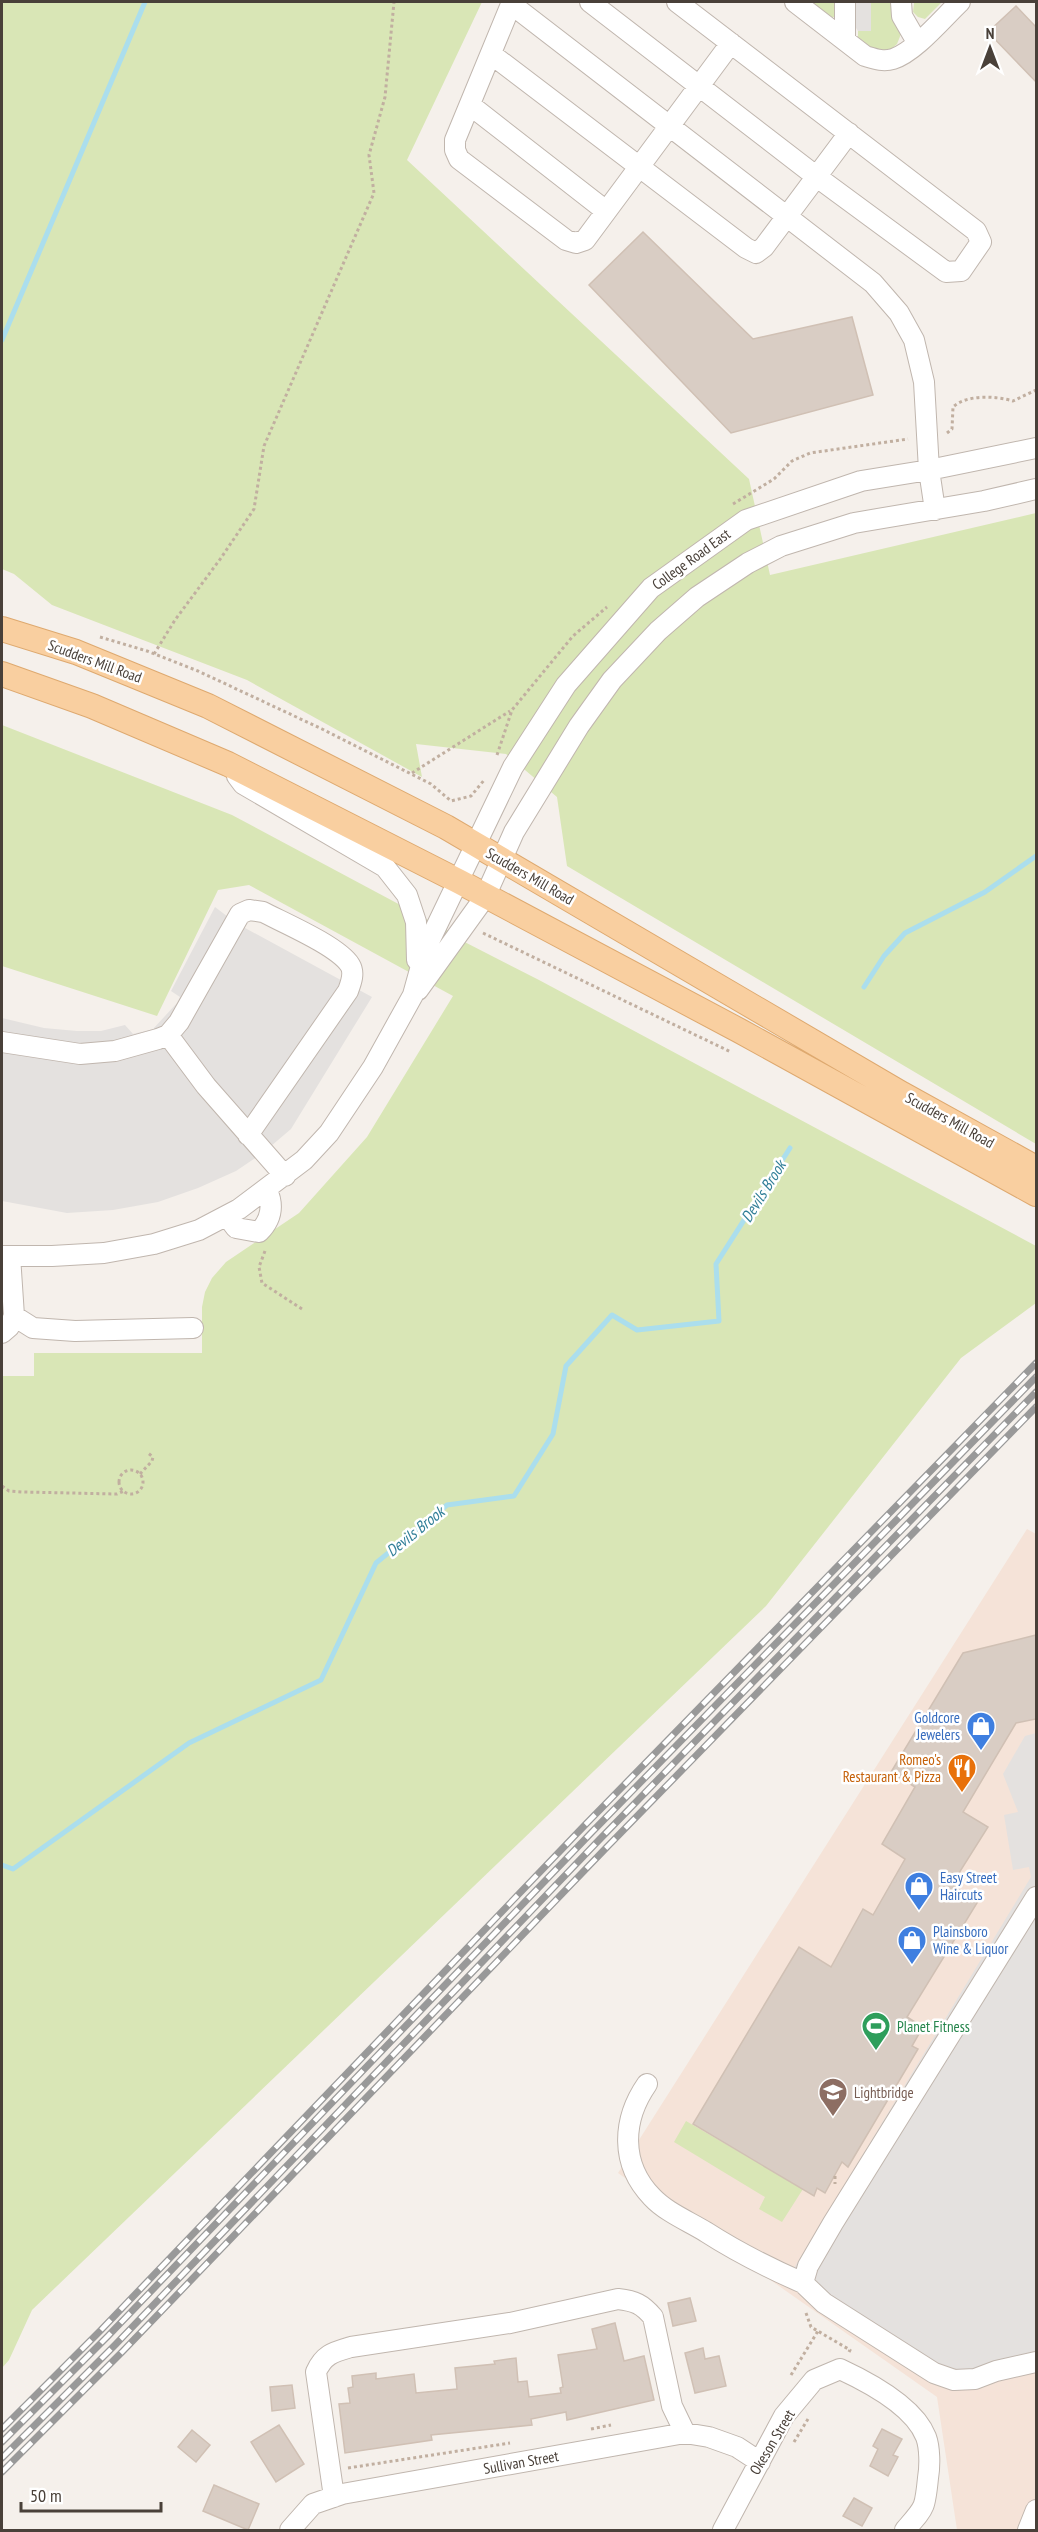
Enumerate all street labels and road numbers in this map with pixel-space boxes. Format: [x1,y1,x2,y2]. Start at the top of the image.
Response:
street label: College Road East [648,524,734,594]
street label: Scudders Mill Road [46,635,144,687]
street label: Scudders Mill Road [483,843,577,909]
street label: Scudders Mill Road [902,1088,998,1152]
street label: Okeson Street [745,2406,799,2478]
street label: Sullivan Street [482,2446,560,2478]

